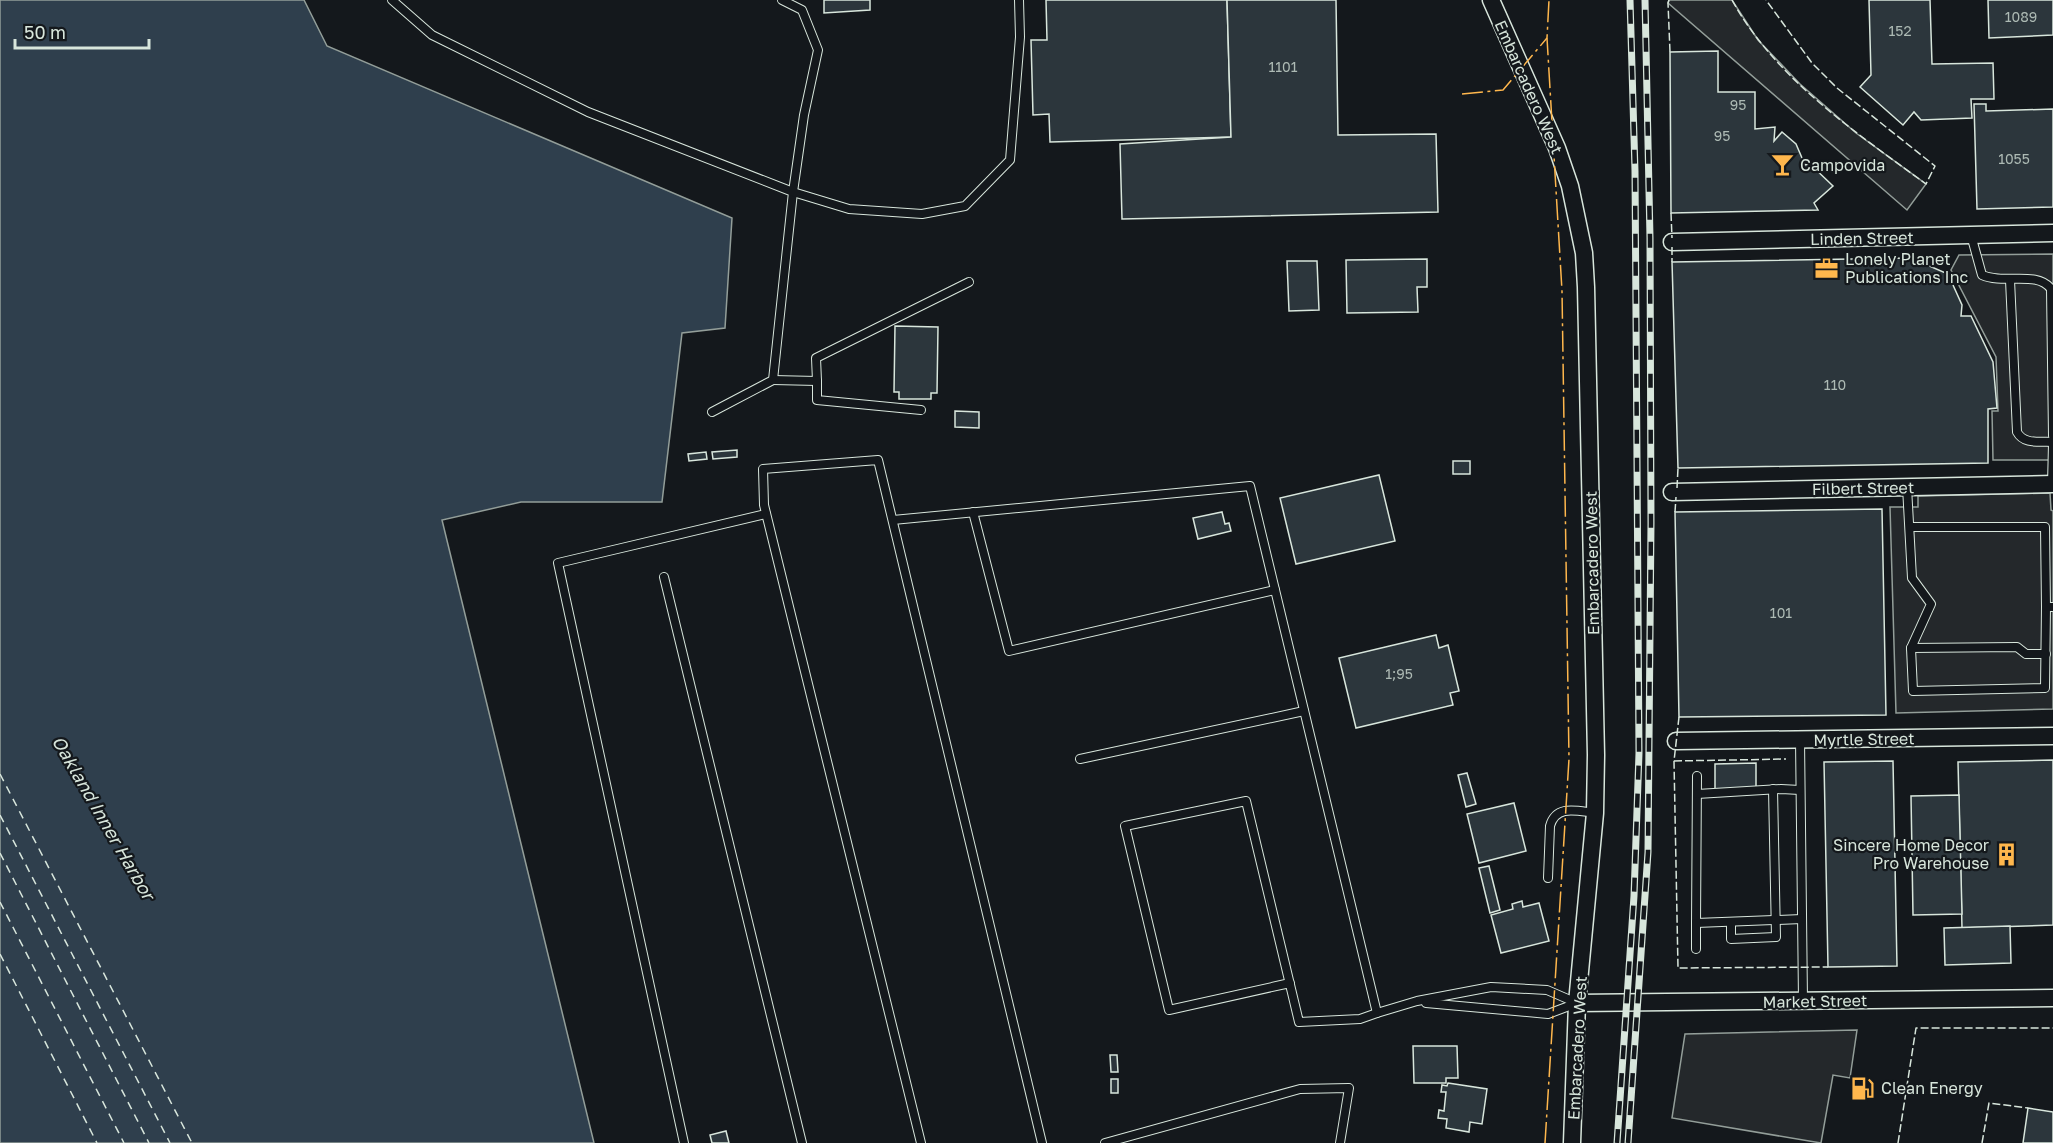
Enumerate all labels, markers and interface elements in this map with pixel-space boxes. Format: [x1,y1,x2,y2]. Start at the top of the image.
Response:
house number: 1089 [2005,8,2037,25]
scale bar [15,12,148,50]
street label: Embarcadero West [1491,17,1567,157]
text: 50 m [24,21,66,43]
house number: 152 [1888,22,1912,39]
house number: 1101 [1268,58,1298,75]
house number: 95 [1730,96,1746,113]
house number: 95 [1714,127,1730,144]
house number: 1055 [1998,150,2030,167]
bar icon: Campovida [1769,152,1795,178]
place label: Campovida [1800,155,1885,175]
street label: Linden Street [1810,227,1914,249]
place label: Lonely Planet Publications Inc [1845,249,1968,287]
office icon: Lonely Planet Publications Inc [1814,255,1840,281]
house number: 110 [1824,376,1846,393]
street label: Filbert Street [1812,477,1914,499]
street label: Embarcadero West [1581,491,1603,635]
house number: 101 [1770,604,1792,621]
house number: 1;95 [1385,665,1413,682]
street label: Myrtle Street [1813,728,1915,750]
water label: Oakland Inner Harbor [48,732,161,906]
place label: Sincere Home Decor Pro Warehouse [1833,835,1989,873]
building icon: Sincere Home Decor Pro Warehouse [1994,841,2020,867]
street label: Embarcadero West [1563,975,1591,1121]
street label: Market Street [1762,990,1868,1012]
fuel station icon: Clean Energy [1850,1075,1876,1101]
place label: Clean Energy [1881,1078,1983,1098]

